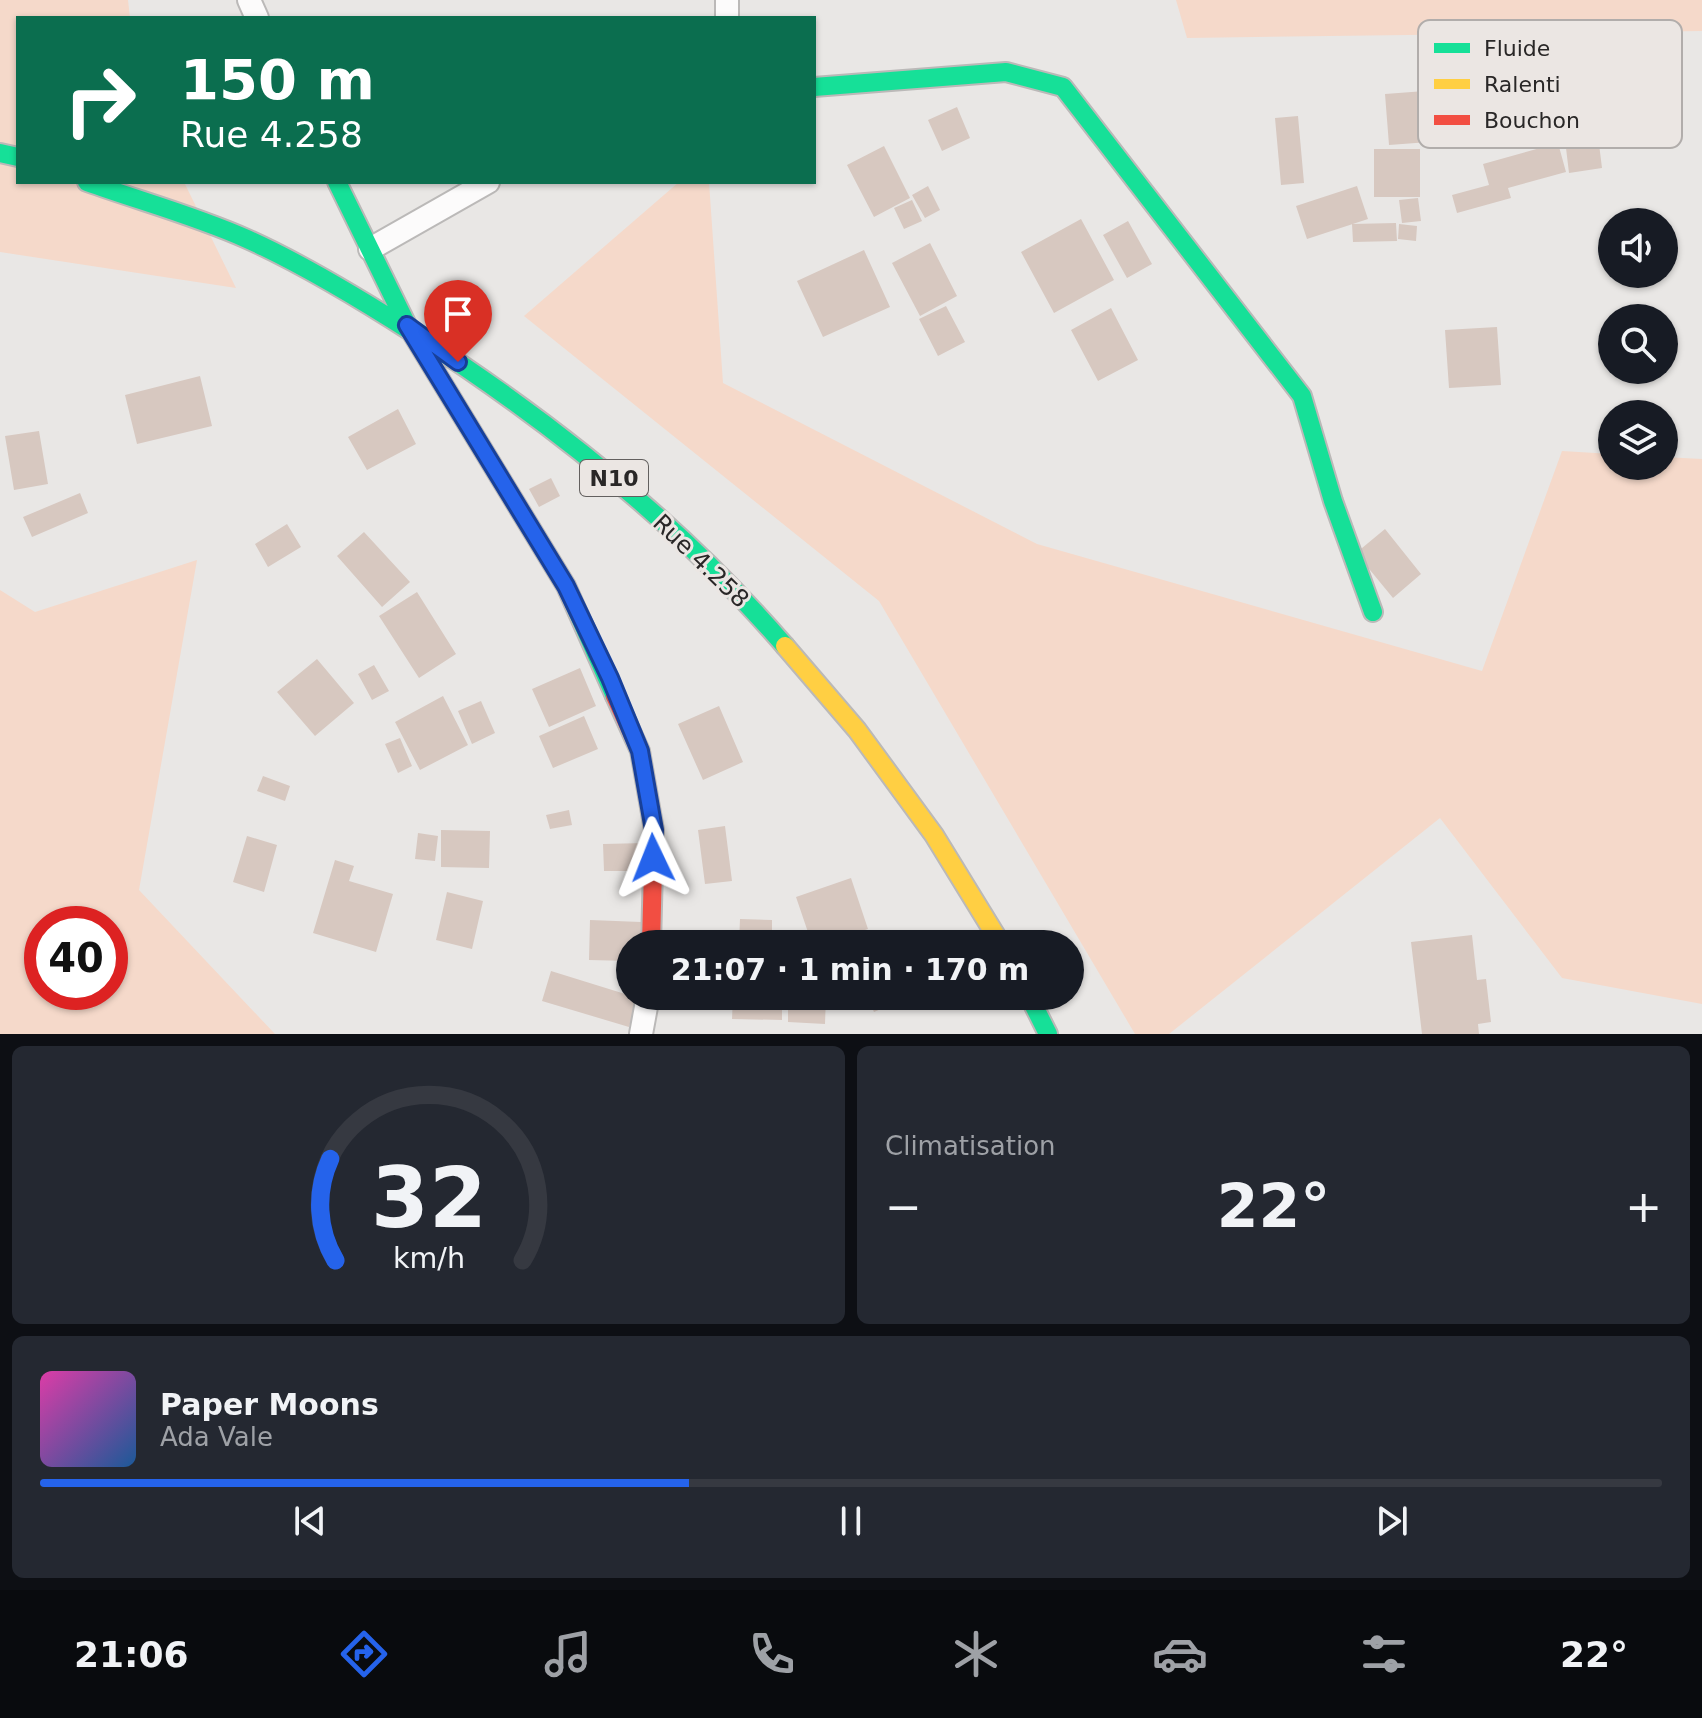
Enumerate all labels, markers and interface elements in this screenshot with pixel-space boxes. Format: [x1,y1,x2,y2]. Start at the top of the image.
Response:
legend [1418,20,1682,148]
text: Fluide [1484,36,1550,61]
text: 150 m [180,47,375,112]
icon: right [48,48,152,152]
text: Ralenti [1484,72,1561,97]
text: Bouchon [1484,108,1580,133]
text: Rue 4.258 [180,114,363,155]
map controls [1598,208,1678,480]
button: sound [1598,208,1678,288]
pin [424,280,492,362]
icon: arrive [436,292,480,336]
button: search [1598,304,1678,384]
button: layers [1598,400,1678,480]
road number: N10 [580,460,648,496]
street label: Rue 4.258 [647,509,755,613]
position arrow [611,816,695,900]
speed limit sign: 40 [24,906,128,1010]
text: 21:07 · 1 min · 170 m [671,952,1029,987]
text: Climatisation [885,1131,1056,1161]
text: 32 [371,1150,486,1247]
text: 22° [1217,1171,1330,1241]
text: − [885,1181,922,1232]
text: + [1625,1181,1662,1232]
text: km/h [392,1241,465,1275]
text: Paper Moons [160,1387,379,1422]
text: Ada Vale [160,1422,273,1452]
icon: previous [288,1499,332,1543]
icon: pause [829,1499,873,1543]
icon: next [1370,1499,1414,1543]
icon: directions [336,1626,392,1682]
icon: music [540,1626,596,1682]
icon: phone [744,1626,800,1682]
icon: climate [948,1626,1004,1682]
icon: car [1152,1626,1208,1682]
icon: filters [1356,1626,1412,1682]
text: 21:06 [74,1634,189,1675]
text: 22° [1560,1634,1628,1675]

